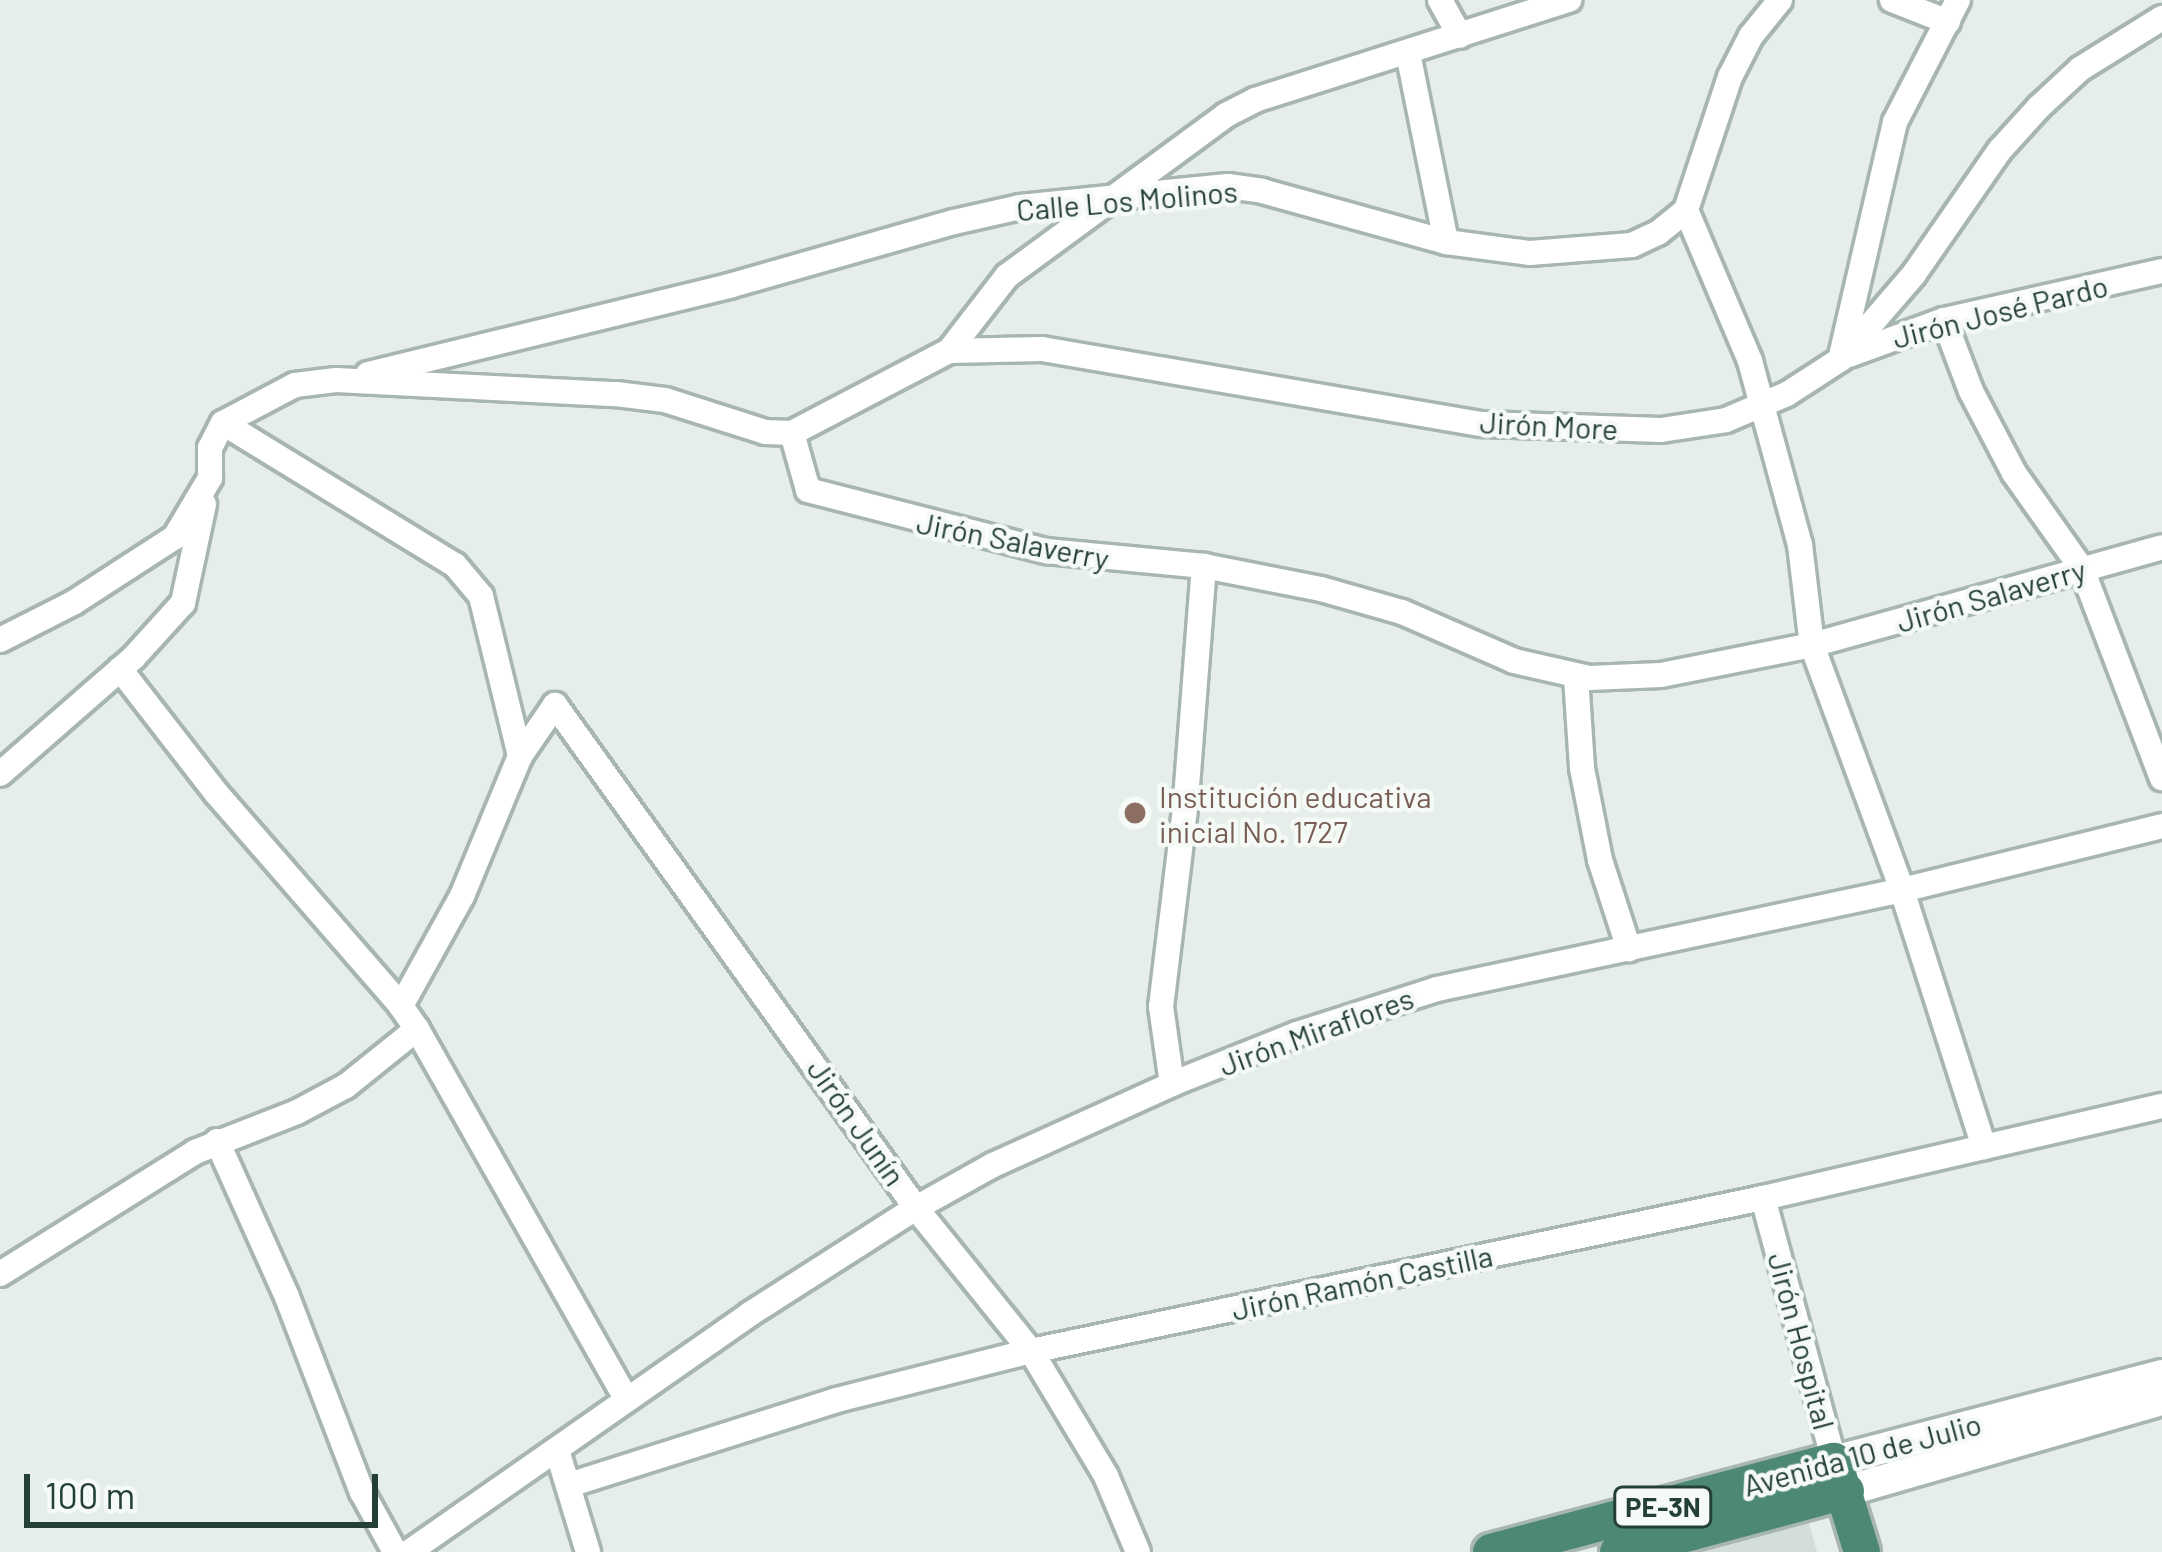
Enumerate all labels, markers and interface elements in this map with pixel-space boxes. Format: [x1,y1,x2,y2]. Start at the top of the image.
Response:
street label: Calle Los Molinos [1015,172,1239,228]
street label: Jirón José Pardo [1889,267,2111,355]
street label: Jirón More [1479,403,1619,447]
street label: Jirón Salaverry [914,504,1112,576]
street label: Jirón Salaverry [1892,551,2090,639]
place label: Institución educativa inicial No. 1727 [1159,778,1431,848]
marker: Institución educativa inicial No. 1727 [1122,800,1148,826]
street label: Jirón Miraflores [1214,979,1418,1083]
street label: Jirón Junín [800,1052,914,1192]
street label: Jirón Ramón Castilla [1228,1237,1496,1327]
street label: Jirón Hospital [1761,1249,1843,1433]
street label: Avenida 10 de Julio [1739,1405,1985,1503]
scale bar [30,1450,384,1524]
text: 100 m [45,1473,135,1516]
road number: PE-3N [1612,1486,1714,1528]

